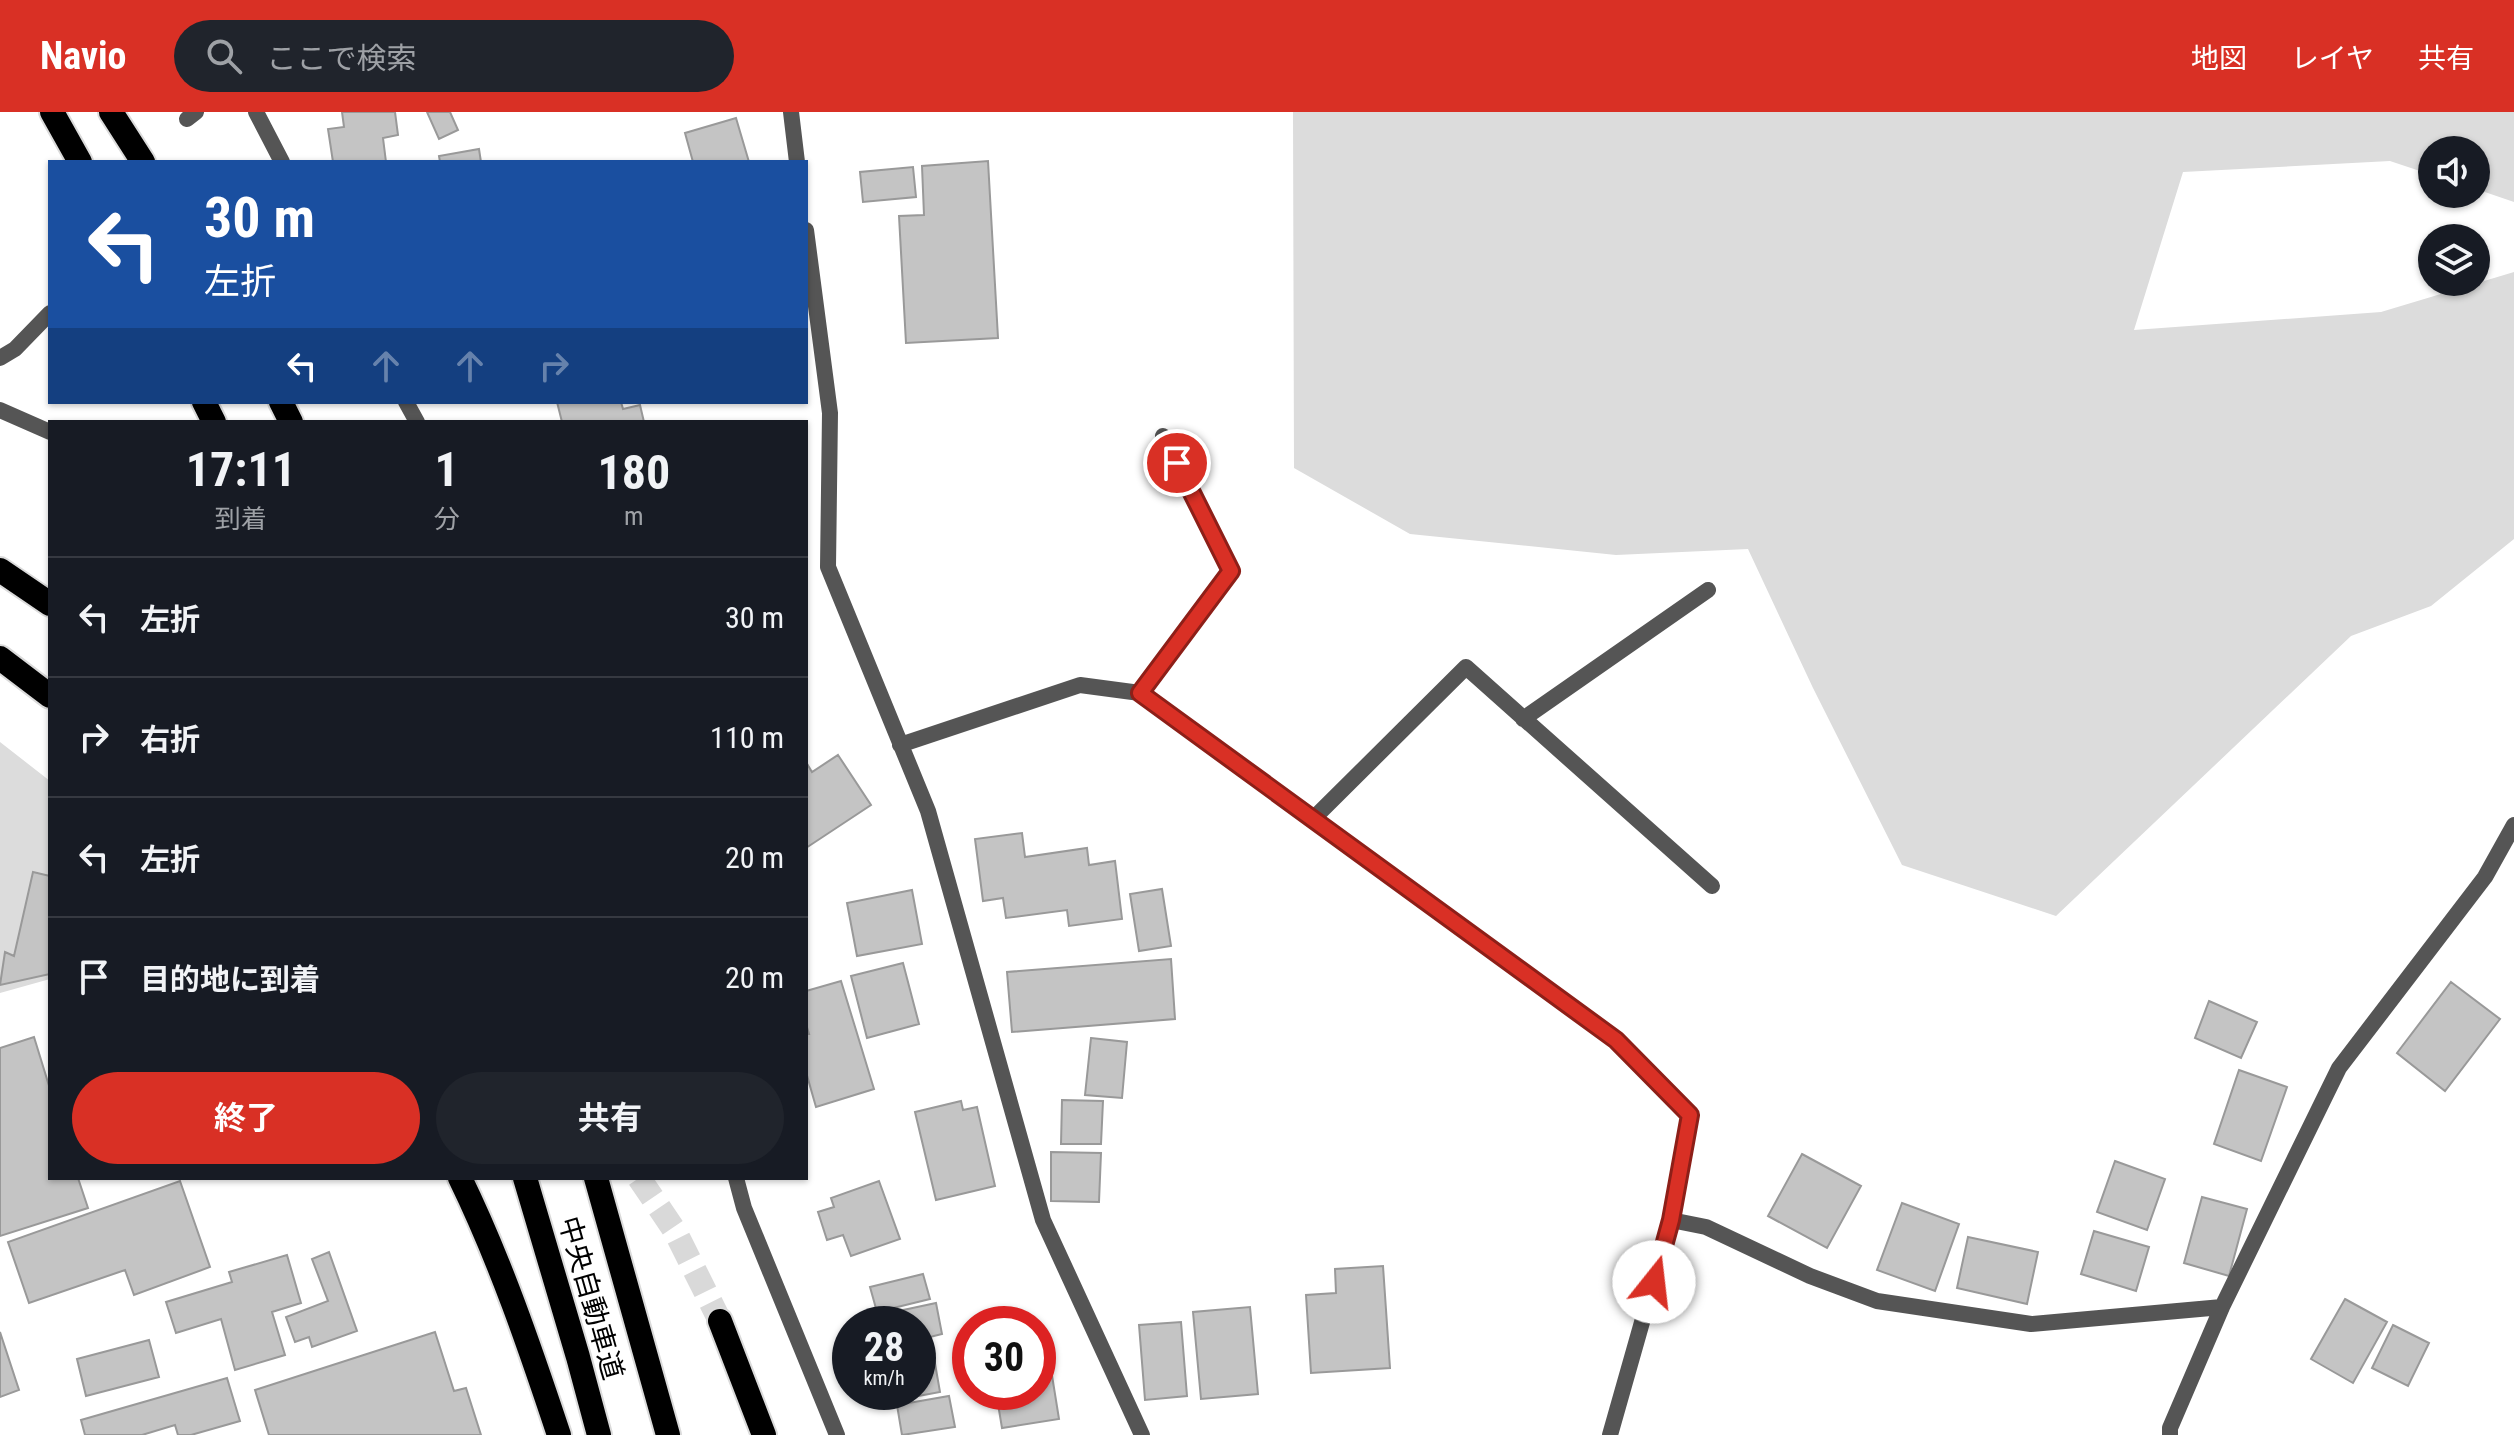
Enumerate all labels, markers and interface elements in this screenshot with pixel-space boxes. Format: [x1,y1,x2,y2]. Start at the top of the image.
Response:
search box [174,20,734,92]
text: Navio [40,34,126,78]
icon: search [202,34,246,78]
text: ここで検索 [266,41,416,76]
text: 地図 [2191,42,2247,75]
text: レイヤ [2291,42,2374,75]
text: 共有 [2418,42,2474,75]
map controls [2418,136,2490,296]
button: sound [2418,136,2490,208]
text: 30 m [204,185,315,251]
icon: left [72,192,176,296]
button: layers [2418,224,2490,296]
text: 左折 [204,261,276,303]
icon: left [280,344,324,388]
icon: ahead [364,344,408,388]
icon: ahead [448,344,492,388]
icon: right [532,344,576,388]
pin [1143,429,1211,497]
text: 17:11 [186,441,296,498]
text: 1 [435,441,459,498]
icon: arrive [1155,441,1199,485]
text: 180 [597,444,670,501]
text: m [624,501,644,531]
text: 到着 [215,504,267,534]
text: 分 [434,504,460,534]
icon: left [72,595,116,639]
text: 30 m [725,600,784,635]
text: 左折 [140,602,200,637]
icon: right [72,715,116,759]
text: 110 m [710,720,784,755]
text: 右折 [140,722,200,757]
icon: left [72,835,116,879]
text: 20 m [725,840,784,875]
text: 左折 [140,842,200,877]
icon: arrive [72,955,116,999]
text: 20 m [725,960,784,995]
text: 目的地に到着 [140,962,320,997]
button: 終了 [72,1072,420,1164]
button: 共有 [436,1072,784,1164]
street label: 中央自動車道 [552,1213,630,1383]
position arrow [1612,1240,1696,1324]
speed limit sign: 30 [952,1306,1056,1410]
text: 28 [864,1324,904,1371]
text: km/h [863,1366,905,1390]

